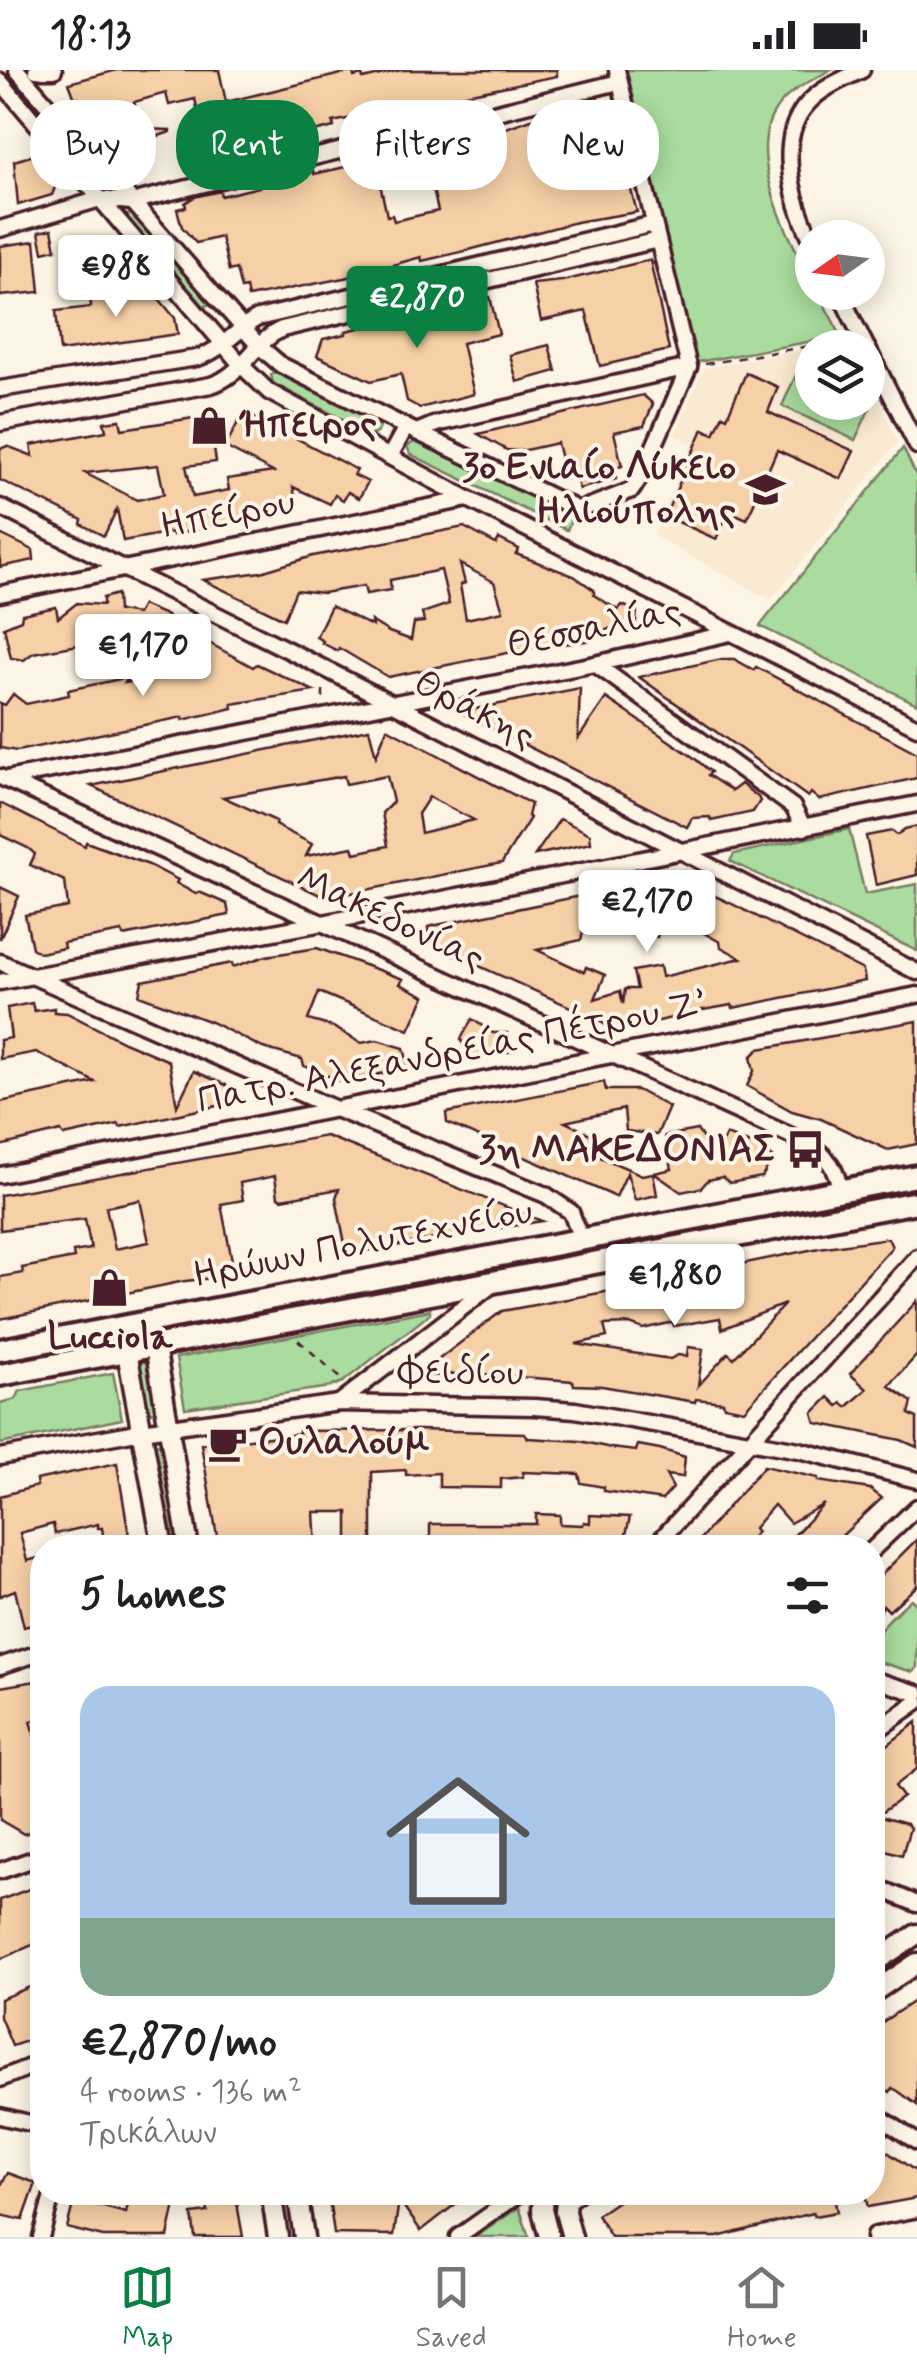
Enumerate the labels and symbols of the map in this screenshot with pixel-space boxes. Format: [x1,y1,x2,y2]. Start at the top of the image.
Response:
north arrow [795,220,885,310]
pin: €988 [57,235,175,320]
pin: €2,870 [336,266,498,351]
place label: Ήπειρος [239,401,377,450]
shop icon: Ήπειρος [188,404,230,446]
place label: 3ο Ενιαίο Λύκειο Ηλιούπολης [462,444,736,537]
school or university icon: 3ο Ενιαίο Λύκειο Ηλιούπολης [745,469,787,511]
street label: Ηπείρου [157,478,299,552]
street label: Θεσσαλίας [502,587,686,671]
pin: €1,170 [62,614,224,699]
street label: Θράκης [405,659,543,761]
street label: Μακεδονίας [288,854,492,984]
pin: €2,170 [566,870,728,955]
street label: Πατρ. Αλεξανδρείας Πέτρου Ζ’ [193,979,711,1126]
place label: 3η ΜΑΚΕΔΟΝΙΑΣ [479,1126,776,1175]
bus stop icon: 3η ΜΑΚΕΔΟΝΙΑΣ [785,1129,827,1171]
street label: Ηρώων Πολυτεχνείου [189,1187,537,1301]
pin: €1,880 [594,1244,756,1329]
shop icon: Lucciola [89,1267,131,1309]
place label: Lucciola [48,1313,174,1362]
street label: Φειδίου [396,1347,524,1399]
place label: Ουλαλούμ [258,1419,430,1468]
cafe icon: Ουλαλούμ [207,1422,249,1464]

